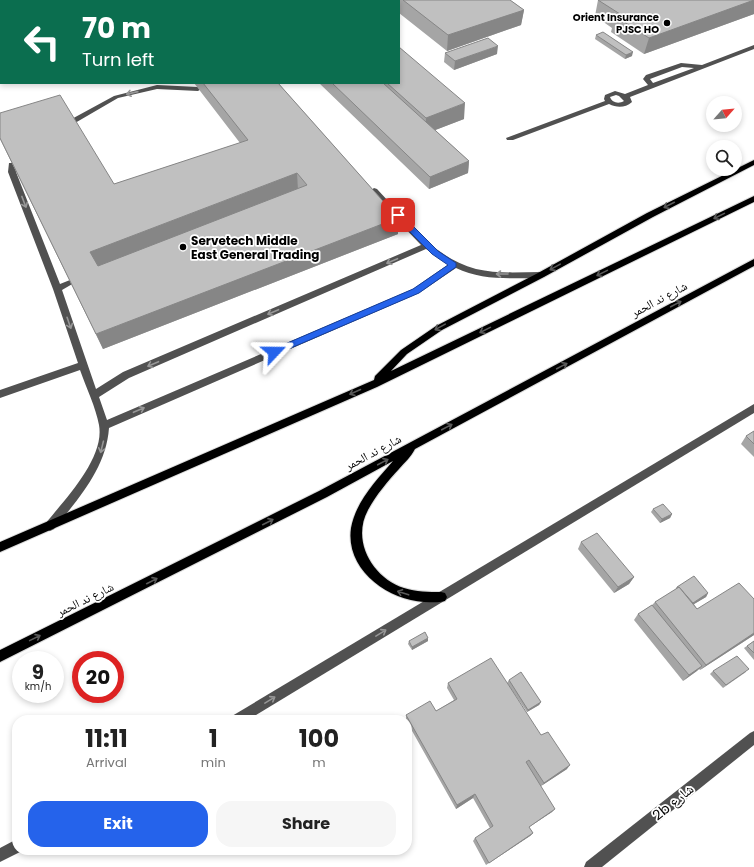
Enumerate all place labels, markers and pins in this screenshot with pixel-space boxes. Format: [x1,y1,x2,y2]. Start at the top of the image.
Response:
place label: Orient Insurance PJSC HO [573,10,659,37]
marker: Orient Insurance PJSC HO [662,18,672,28]
pin [381,198,415,232]
place label: Servetech Middle East General Trading [191,232,319,263]
marker: Servetech Middle East General Trading [178,242,188,252]

